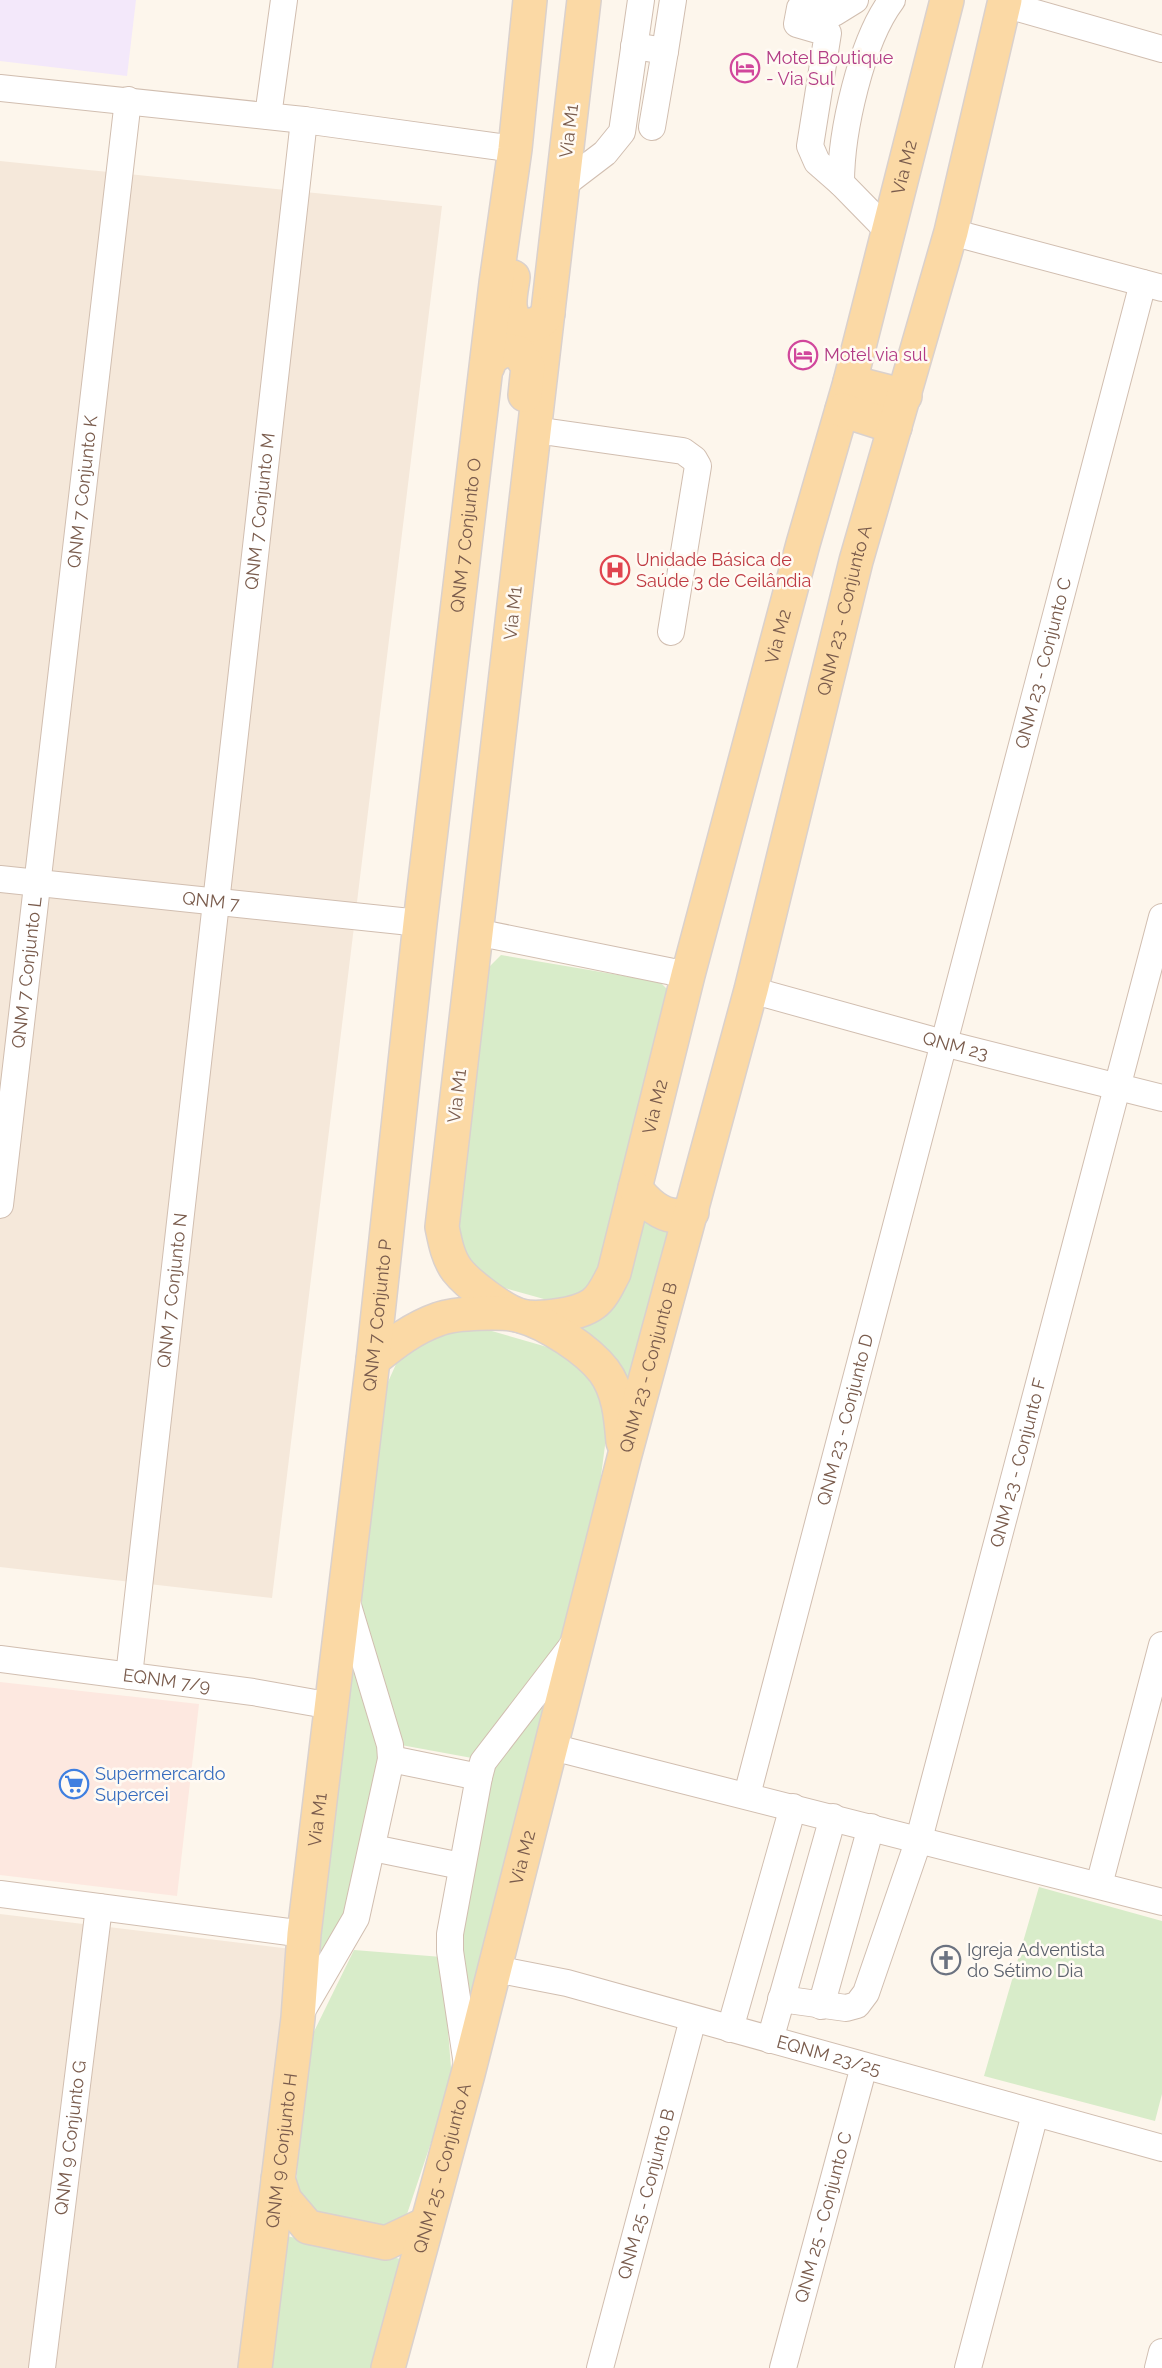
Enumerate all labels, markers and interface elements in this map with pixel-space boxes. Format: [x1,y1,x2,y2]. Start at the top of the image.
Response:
place label: Motel Boutique - Via Sul [766,47,894,89]
hotel icon: Motel Boutique - Via Sul [729,52,761,84]
street label: Via M1 [555,103,582,159]
street label: Via M2 [887,138,921,197]
hotel icon: Motel via sul [787,339,819,371]
place label: Motel via sul [824,344,927,365]
street label: QNM 7 Conjunto K [63,414,101,569]
street label: QNM 7 Conjunto M [240,432,279,591]
street label: QNM 7 Conjunto O [446,457,485,614]
street label: QNM 23 - Conjunto A [812,523,876,698]
place label: Unidade Básica de Saúde 3 de Ceilândia [636,549,811,591]
hospital icon: Unidade Básica de Saúde 3 de Ceilândia [599,554,631,586]
street label: QNM 23 - Conjunto C [1011,575,1075,751]
street label: Via M1 [499,585,526,641]
street label: Via M2 [760,607,795,666]
street label: QNM 7 [181,887,241,914]
street label: QNM 7 Conjunto L [7,895,46,1049]
street label: QNM 23 [921,1027,991,1064]
street label: Via M1 [443,1068,470,1124]
street label: Via M2 [638,1077,672,1136]
street label: QNM 7 Conjunto N [153,1212,191,1369]
street label: QNM 7 Conjunto P [358,1238,396,1393]
street label: QNM 23 - Conjunto B [615,1280,681,1455]
street label: QNM 23 - Conjunto D [812,1331,877,1508]
street label: QNM 23 - Conjunto F [985,1376,1050,1549]
street label: EQNM 7/9 [122,1664,212,1696]
place label: Supermercardo Supercei [95,1763,226,1805]
supermarket icon: Supermercardo Supercei [58,1768,90,1800]
street label: Via M1 [304,1791,331,1848]
street label: Via M2 [505,1828,539,1887]
place label: Igreja Adventista do Sétimo Dia [967,1939,1105,1981]
church icon: Igreja Adventista do Sétimo Dia [930,1944,962,1976]
street label: EQNM 23/25 [774,2031,884,2080]
street label: QNM 9 Conjunto G [50,2059,90,2216]
street label: QNM 9 Conjunto H [261,2072,301,2229]
street label: QNM 25 - Conjunto A [409,2081,475,2255]
street label: QNM 25 - Conjunto B [613,2106,679,2282]
street label: QNM 25 - Conjunto C [790,2129,856,2305]

